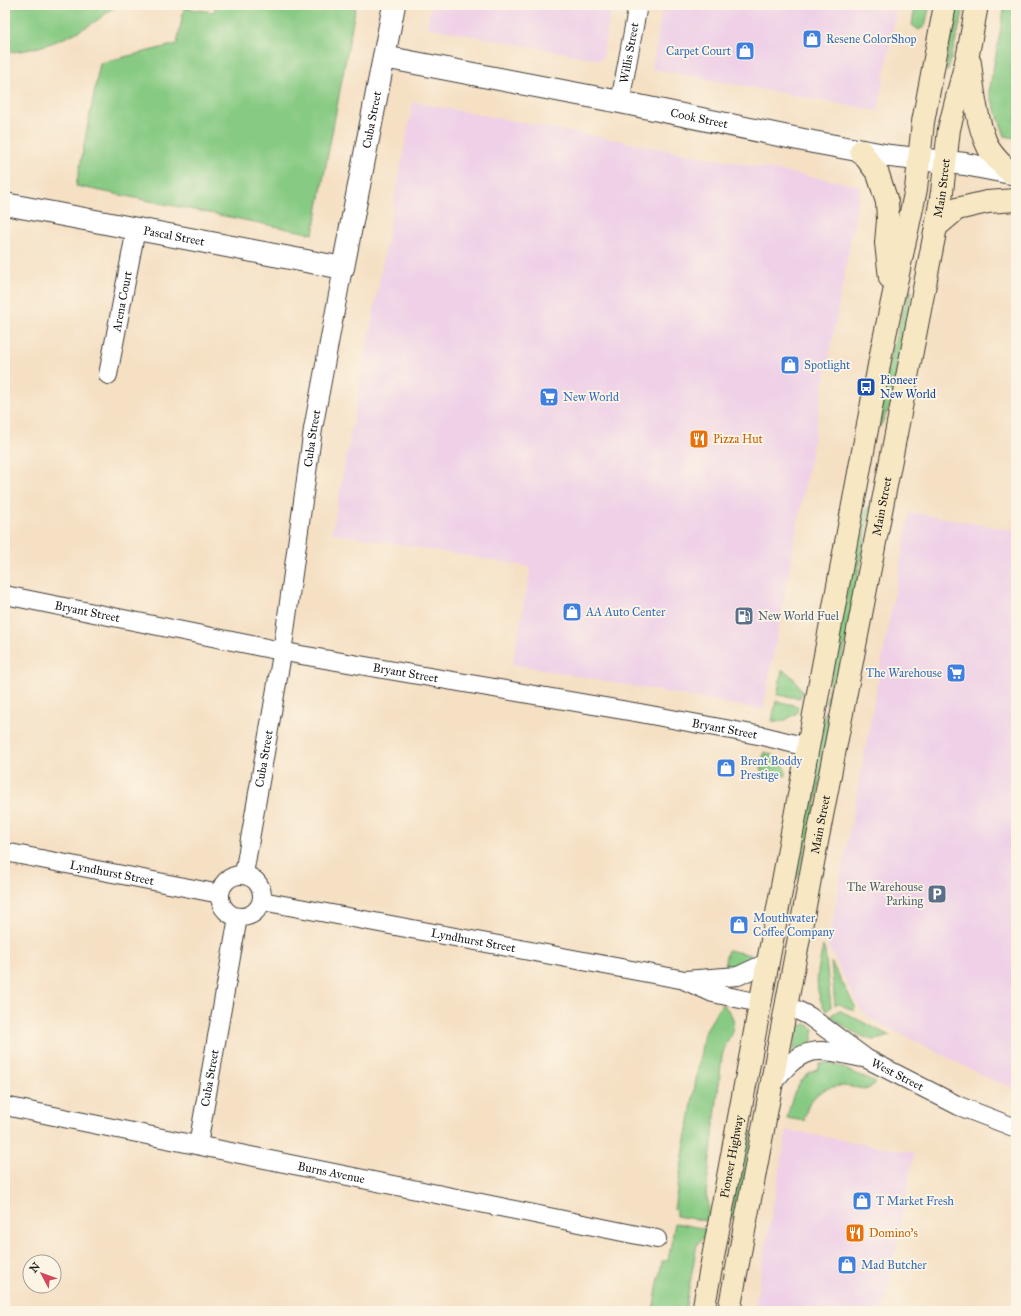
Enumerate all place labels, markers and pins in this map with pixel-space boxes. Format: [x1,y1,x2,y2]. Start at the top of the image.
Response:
shop icon: Resene ColorShop [801,28,823,50]
place label: Resene ColorShop [826,32,917,46]
shop icon: Carpet Court [734,40,756,62]
place label: Carpet Court [666,44,732,58]
shop icon: Spotlight [779,354,801,376]
place label: Spotlight [804,358,851,373]
place label: Pioneer New World [880,373,936,401]
bus stop icon: Pioneer New World [855,376,877,398]
supermarket icon: New World [538,386,560,408]
place label: New World [563,390,619,404]
restaurant icon: Pizza Hut [688,428,710,450]
place label: Pizza Hut [713,432,764,446]
shop icon: AA Auto Center [561,601,583,623]
place label: AA Auto Center [585,605,666,619]
fuel station icon: New World Fuel [733,605,755,627]
place label: New World Fuel [758,609,840,623]
supermarket icon: The Warehouse [945,662,967,684]
place label: The Warehouse [866,666,942,680]
place label: Brent Boddy Prestige [740,754,803,783]
shop icon: Brent Boddy Prestige [715,757,737,779]
place label: The Warehouse Parking [847,880,923,909]
parking icon: The Warehouse Parking [926,883,948,905]
place label: Mouthwater Coffee Company [753,911,835,939]
shop icon: Mouthwater Coffee Company [728,914,750,936]
shop icon: T Market Fresh [851,1190,873,1212]
place label: T Market Fresh [876,1194,954,1208]
restaurant icon: Domino's [844,1222,866,1244]
place label: Domino's [869,1226,918,1240]
shop icon: Mad Butcher [836,1254,858,1276]
place label: Mad Butcher [861,1258,927,1272]

